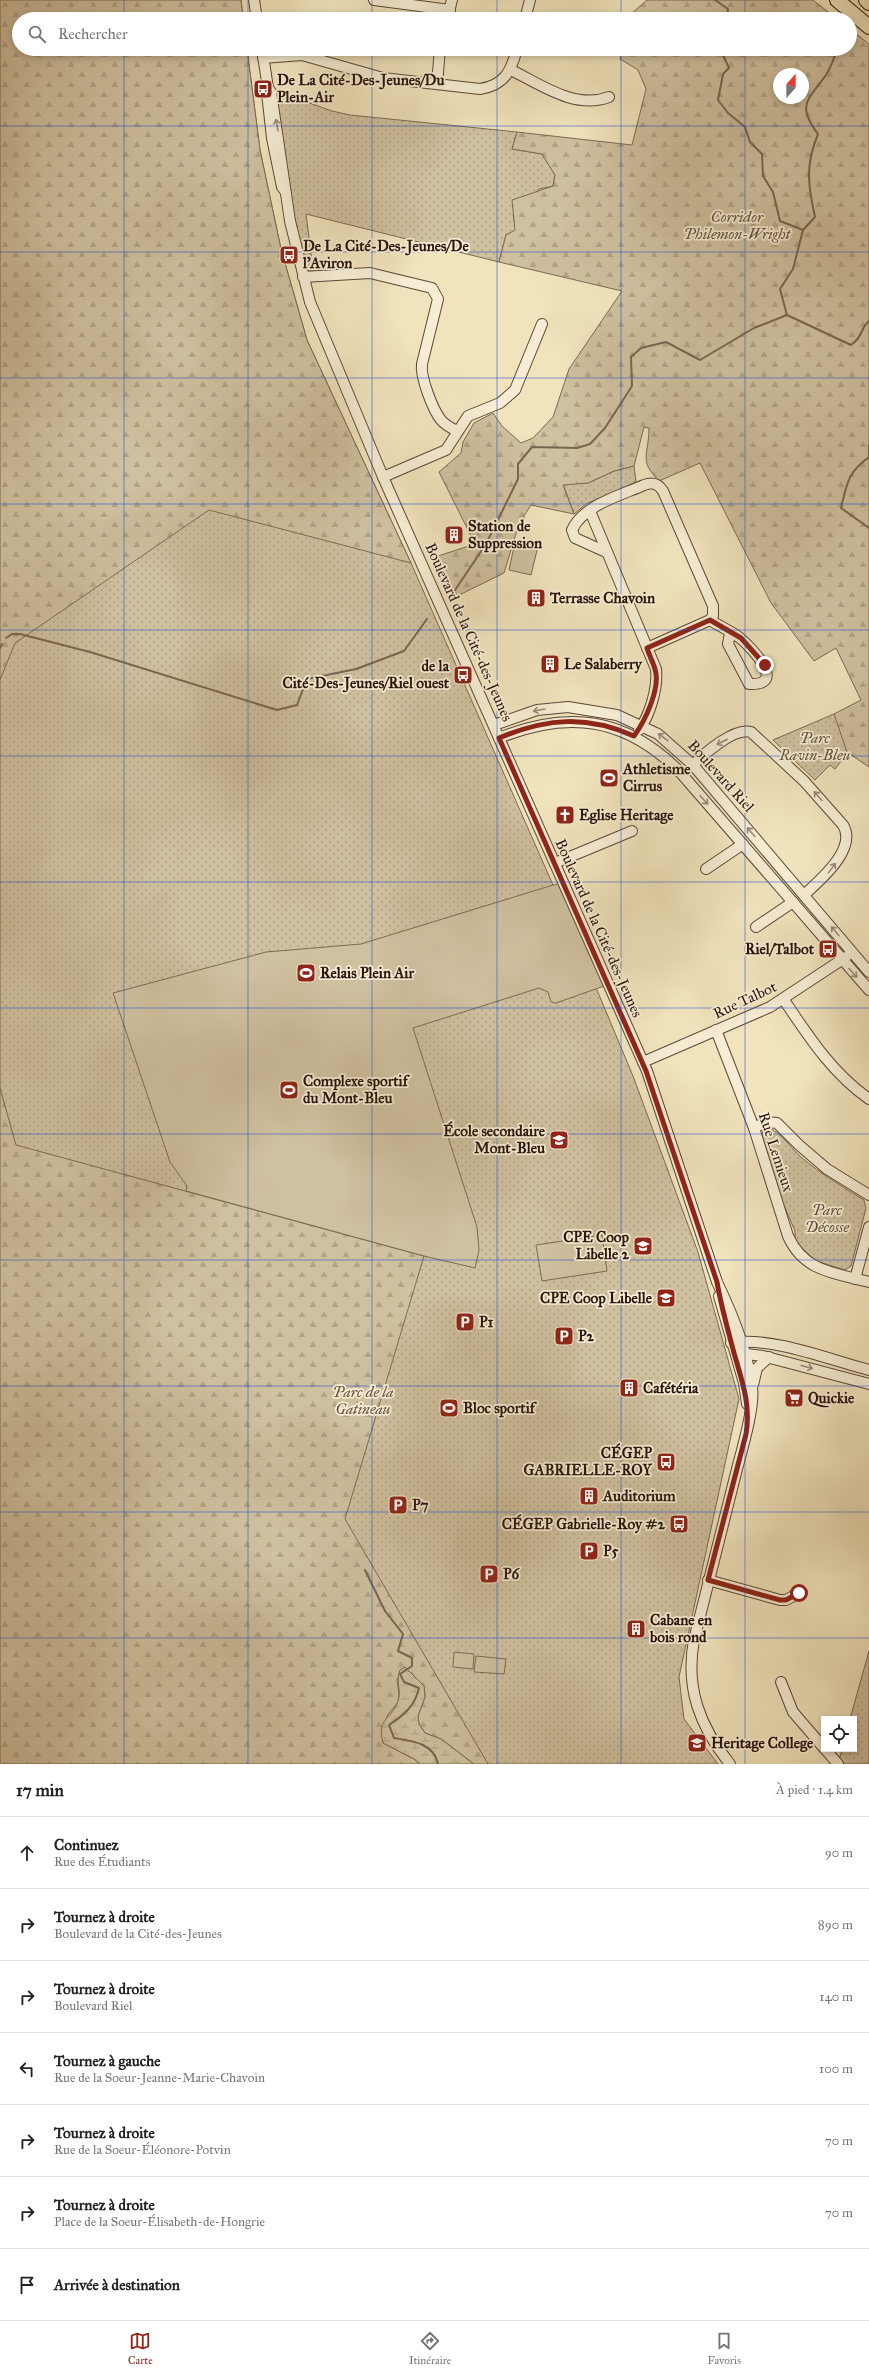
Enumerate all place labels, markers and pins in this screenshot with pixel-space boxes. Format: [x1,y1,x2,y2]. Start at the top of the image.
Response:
place label: De La Cité-Des-Jeunes/Du Plein-Air [277,71,444,106]
bus stop icon: De La Cité-Des-Jeunes/Du Plein-Air [252,78,274,100]
place label: De La Cité-Des-Jeunes/De l'Aviron [302,237,469,272]
bus stop icon: De La Cité-Des-Jeunes/De l'Aviron [278,244,300,266]
place label: Station de Suppression [468,517,543,553]
building icon: Station de Suppression [443,524,465,546]
building icon: Terrasse Chavoin [525,587,547,609]
place label: Terrasse Chavoin [549,589,656,607]
building icon: Le Salaberry [539,653,561,675]
place label: Le Salaberry [564,655,643,674]
place label: de la Cité-Des-Jeunes/Riel ouest [283,657,450,693]
bus stop icon: de la Cité-Des-Jeunes/Riel ouest [452,664,474,686]
place label: Athletisme Cirrus [622,760,691,795]
sports icon: Athletisme Cirrus [598,767,620,789]
church icon: Eglise Heritage [554,804,576,826]
place label: Eglise Heritage [579,806,674,825]
bus stop icon: Riel/Talbot [817,938,839,960]
place label: Riel/Talbot [745,940,815,958]
sports icon: Relais Plein Air [295,962,317,984]
place label: Relais Plein Air [320,964,414,982]
place label: Complexe sportif du Mont-Bleu [303,1072,411,1107]
sports icon: Complexe sportif du Mont-Bleu [278,1079,300,1101]
place label: École secondaire Mont-Bleu [443,1121,546,1157]
school or university icon: École secondaire Mont-Bleu [548,1129,570,1151]
place label: CPE Coop Libelle 2 [563,1228,630,1263]
school or university icon: CPE Coop Libelle 2 [632,1235,654,1257]
school or university icon: CPE Coop Libelle [655,1287,677,1309]
place label: CPE Coop Libelle [540,1289,653,1308]
parking icon: P1 [454,1311,476,1333]
place label: P1 [479,1313,494,1331]
parking icon: P2 [553,1325,575,1347]
place label: P2 [578,1327,595,1345]
building icon: Cafétéria [618,1377,640,1399]
place label: Cafétéria [643,1379,699,1397]
supermarket icon: Quickie [783,1387,805,1409]
place label: Quickie [808,1389,855,1408]
sports icon: Bloc sportif [438,1397,460,1419]
place label: Bloc sportif [463,1399,538,1418]
place label: CÉGEP GABRIELLE-ROY [523,1443,653,1479]
bus stop icon: CÉGEP GABRIELLE-ROY [655,1451,677,1473]
building icon: Auditorium [578,1485,600,1507]
place label: Auditorium [602,1487,676,1505]
parking icon: P7 [387,1494,409,1516]
place label: P7 [412,1496,429,1514]
bus stop icon: CÉGEP Gabrielle-Roy #2 [668,1513,690,1535]
place label: CÉGEP Gabrielle-Roy #2 [502,1514,666,1534]
parking icon: P5 [578,1540,600,1562]
place label: P5 [603,1542,619,1560]
parking icon: P6 [478,1563,500,1585]
place label: P6 [503,1565,521,1583]
place label: Cabane en bois rond [649,1611,713,1646]
building icon: Cabane en bois rond [625,1618,647,1640]
school or university icon: Heritage College [686,1732,708,1754]
place label: Heritage College [711,1734,814,1753]

